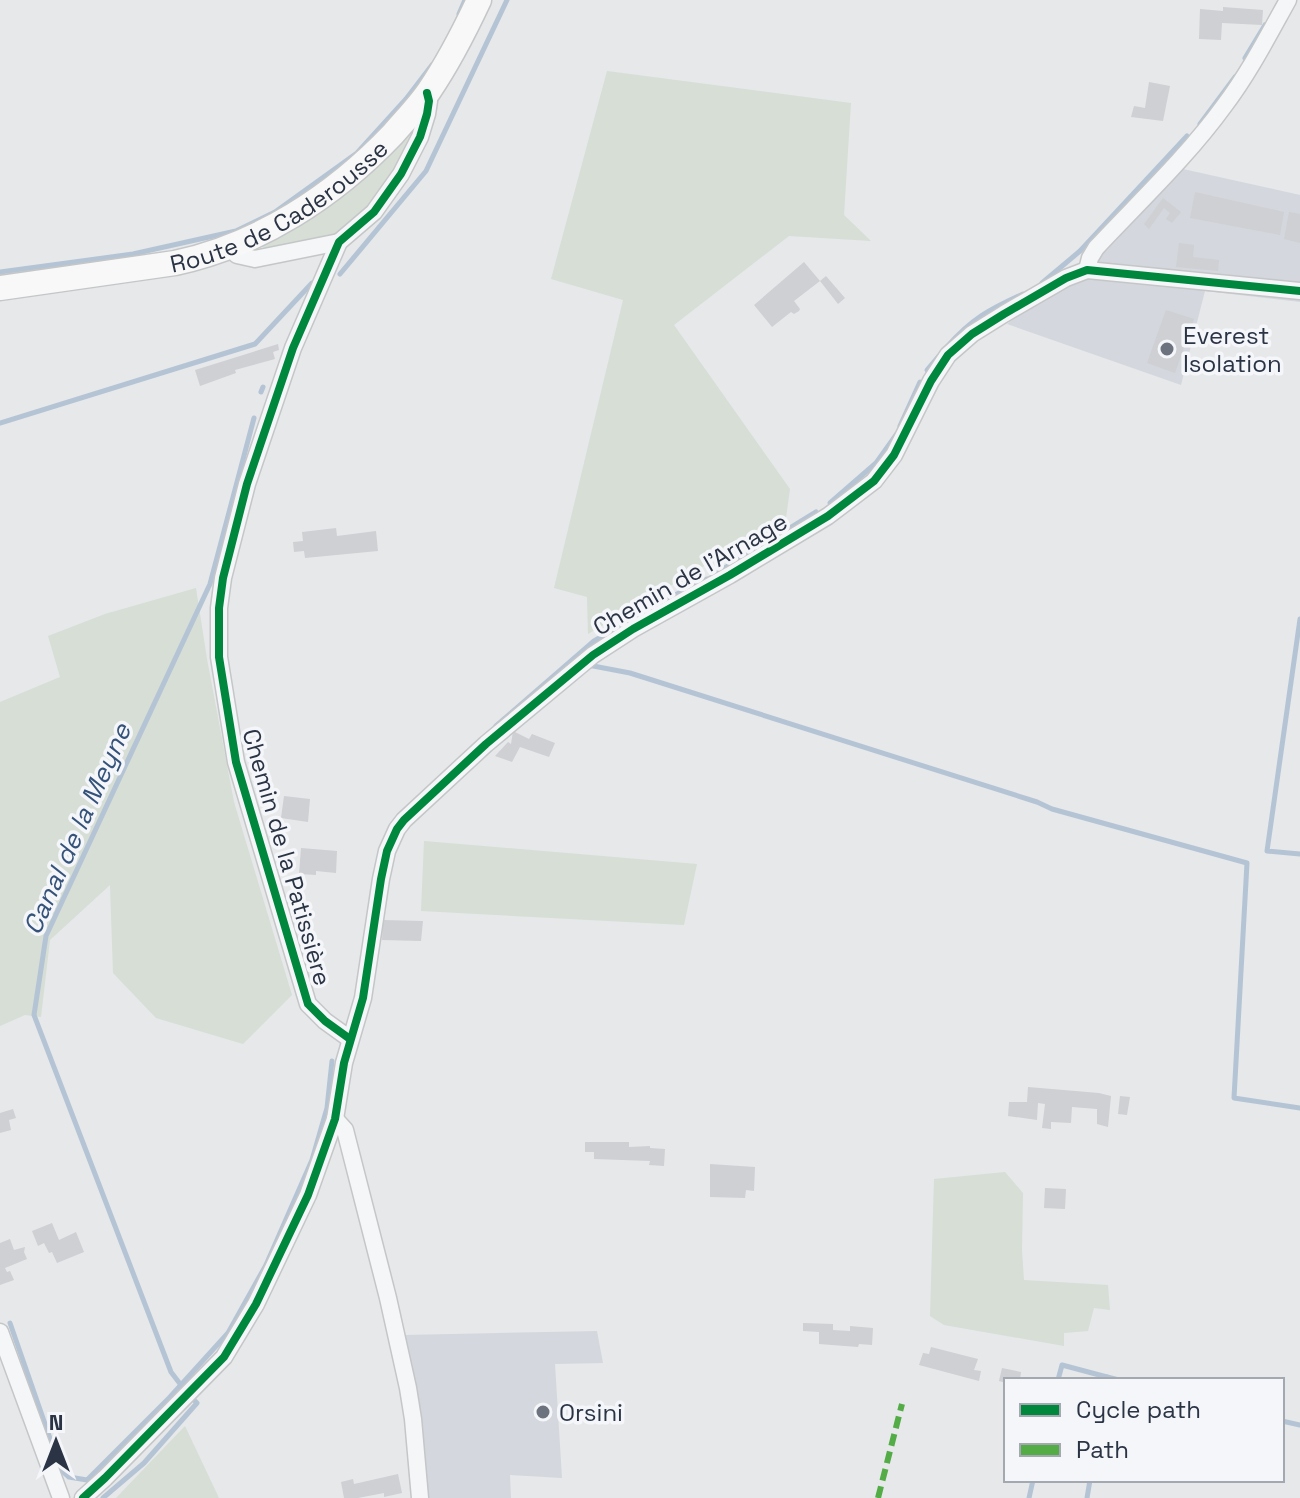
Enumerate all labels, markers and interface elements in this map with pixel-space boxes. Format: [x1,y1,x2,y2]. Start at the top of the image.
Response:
street label: Route de Caderousse [167,133,394,279]
place label: Everest Isolation [1183,320,1282,379]
marker: Everest Isolation [1158,340,1176,358]
street label: Chemin de l'Arnage [587,506,793,642]
water label: Canal de la Meyne [15,717,139,940]
street label: Chemin de la Patissière [235,725,339,989]
legend [1004,1378,1284,1482]
text: Cycle path [1076,1394,1201,1425]
place label: Orsini [559,1397,623,1428]
north arrow [16,1402,96,1482]
marker: Orsini [534,1403,552,1421]
text: N [49,1408,63,1436]
text: Path [1076,1434,1129,1465]

